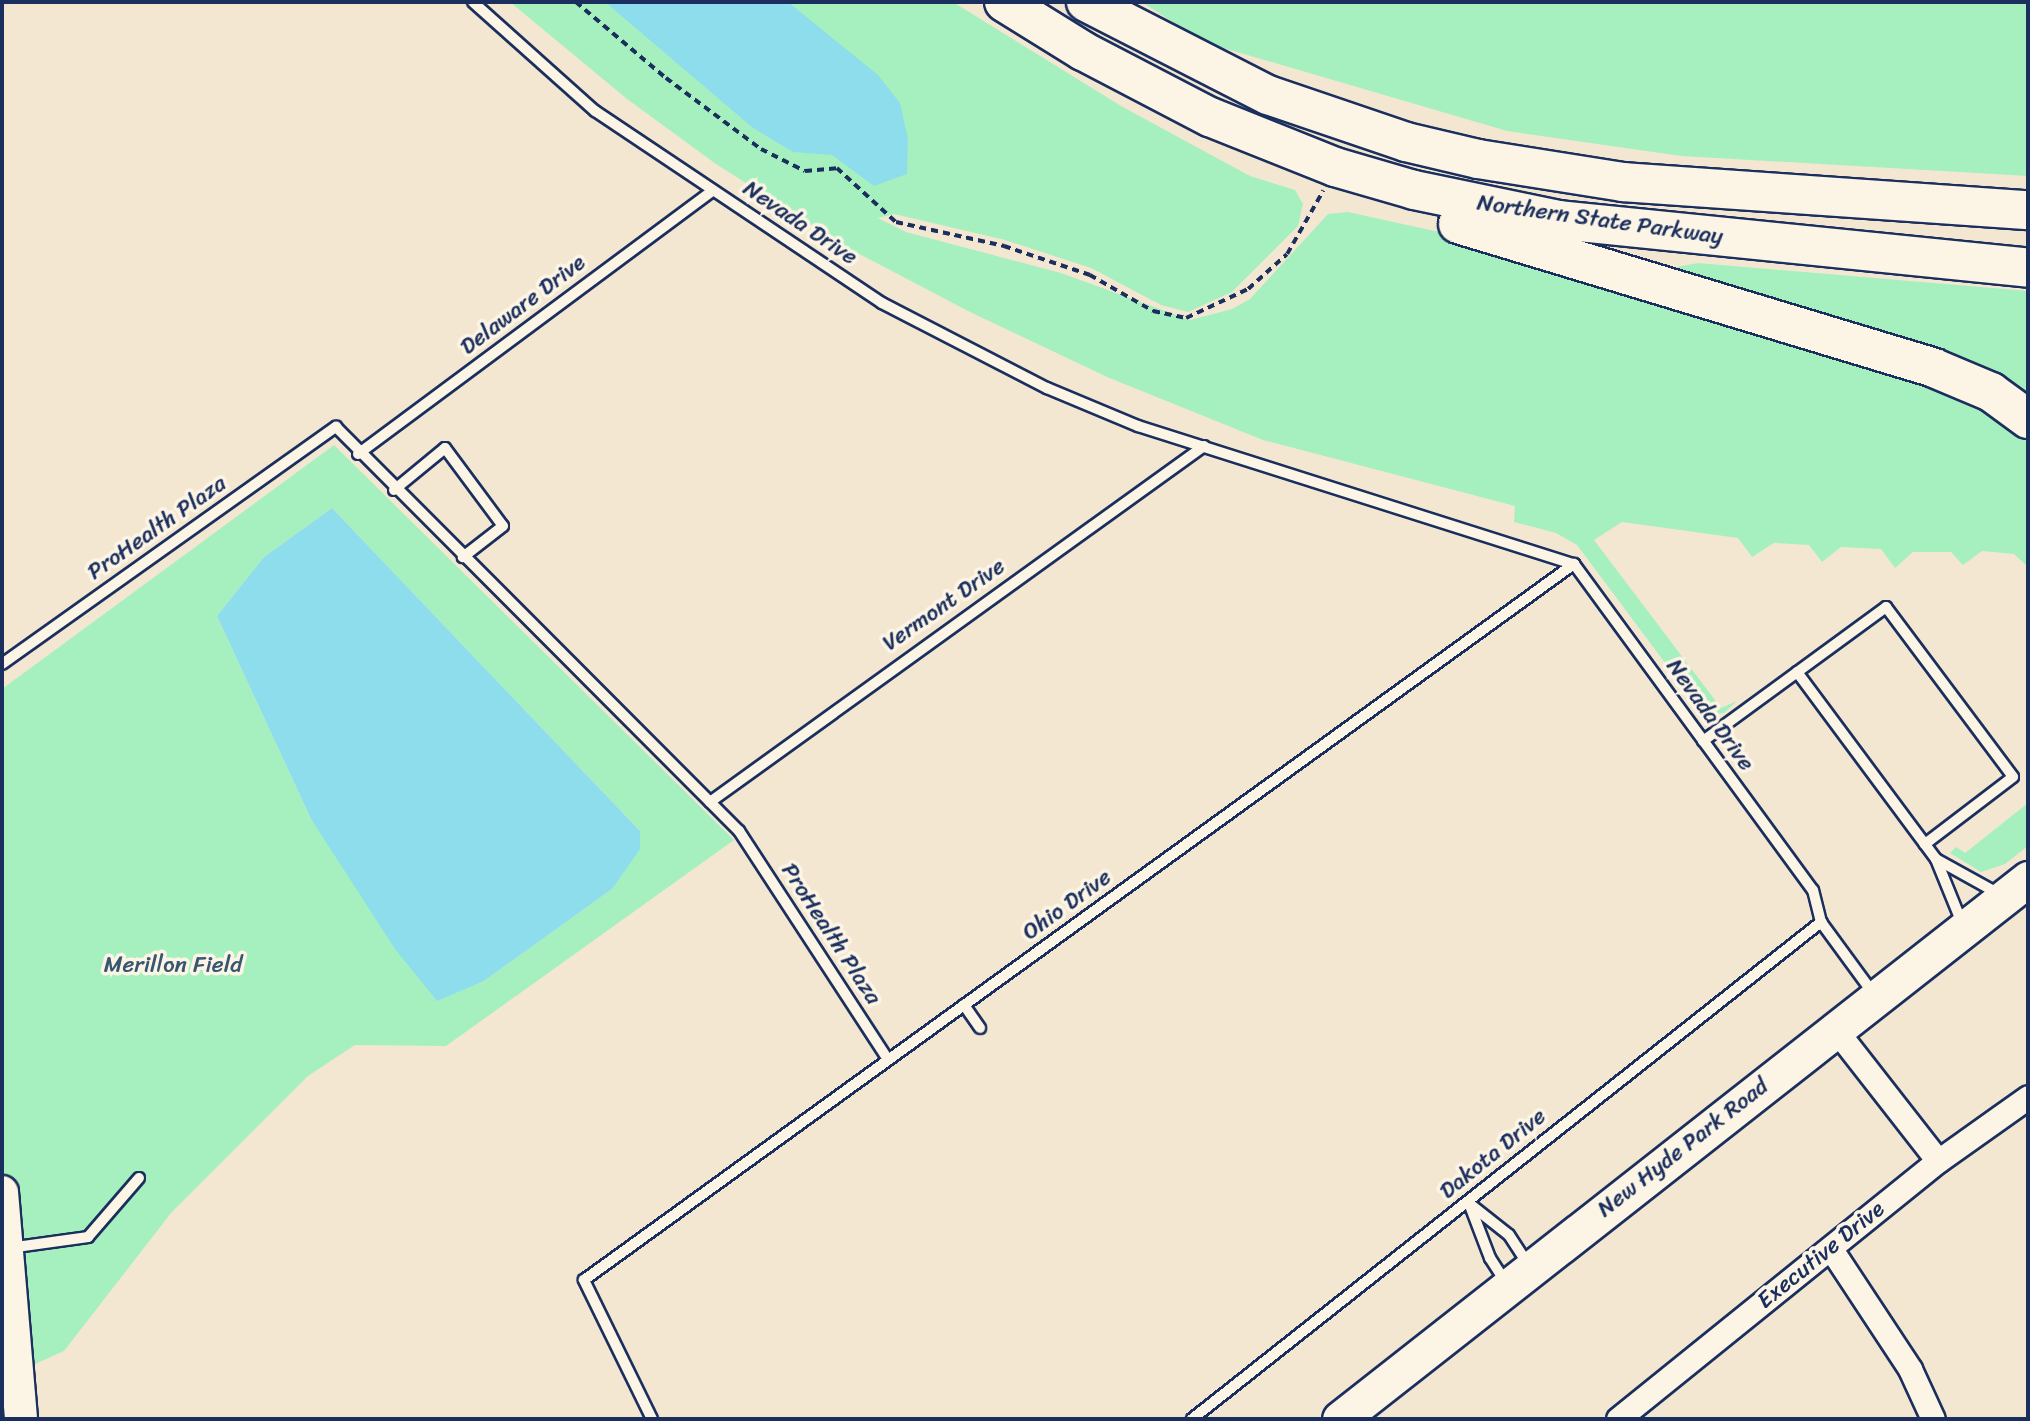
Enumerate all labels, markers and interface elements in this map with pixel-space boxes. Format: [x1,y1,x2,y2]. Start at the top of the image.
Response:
street label: Nevada Drive [738,175,862,271]
street label: Northern State Parkway [1475,189,1725,251]
street label: Delaware Drive [455,249,591,361]
street label: ProHealth Plaza [82,470,232,586]
street label: Vermont Drive [878,553,1010,657]
street label: Nevada Drive [1660,654,1760,776]
street label: ProHealth Plaza [775,858,887,1010]
street label: Ohio Drive [1017,864,1117,946]
park label: Merillon Field [104,951,242,979]
street label: New Hyde Park Road [1592,1072,1774,1224]
street label: Dakota Drive [1434,1103,1552,1205]
street label: Executive Drive [1752,1195,1890,1315]

